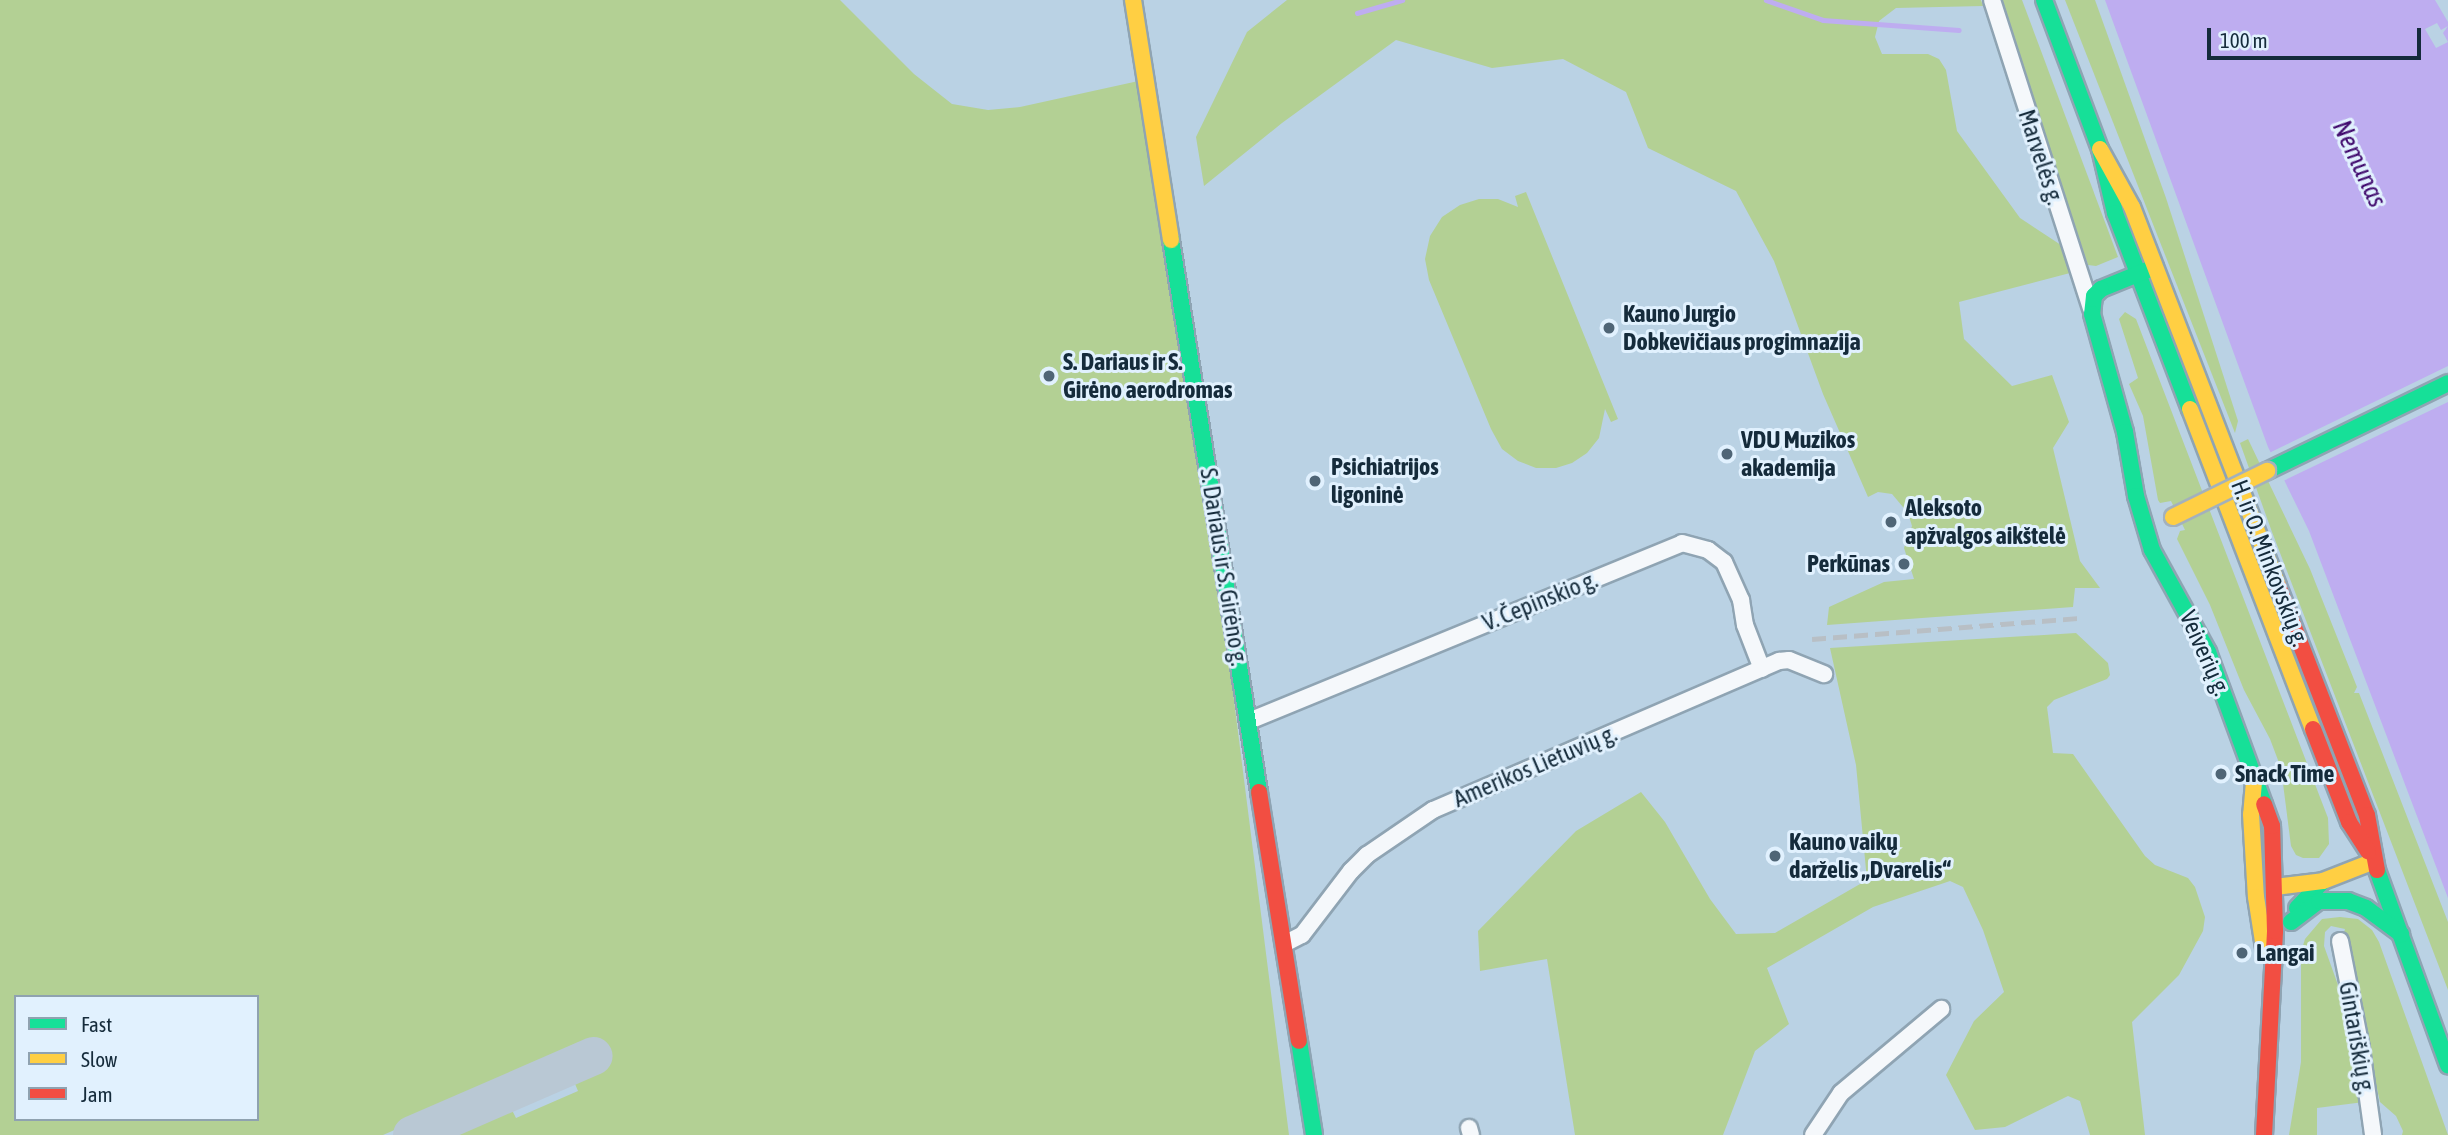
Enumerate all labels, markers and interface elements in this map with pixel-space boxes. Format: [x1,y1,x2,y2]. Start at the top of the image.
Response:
scale bar [2210,14,2424,58]
text: 100 m [2220,28,2268,52]
street label: Marvelės g. [2012,106,2070,208]
water label: Nemunas [2325,116,2393,212]
place label: Kauno Jurgio Dobkevičiaus progimnazija [1623,300,1861,356]
marker: Kauno Jurgio Dobkevičiaus progimnazija [1601,320,1617,336]
place label: S. Dariaus ir S. Girėno aerodromas [1063,348,1232,404]
marker: S. Dariaus ir S. Girėno aerodromas [1041,368,1057,384]
place label: VDU Muzikos akademija [1741,426,1855,482]
marker: VDU Muzikos akademija [1719,446,1735,462]
place label: Psichiatrijos ligoninė [1331,453,1439,509]
street label: S. Dariaus ir S. Girėno g. [1194,466,1254,668]
marker: Psichiatrijos ligoninė [1305,471,1325,491]
street label: H. ir O. Minkovskių g. [2225,476,2315,650]
place label: Aleksoto apžvalgos aikštelė [1905,494,2066,550]
marker: Aleksoto apžvalgos aikštelė [1883,514,1899,530]
place label: Perkūnas [1807,550,1890,578]
marker: Perkūnas [1896,556,1912,572]
street label: V. Čepinskio g. [1478,565,1602,637]
street label: Veiverių g. [2174,606,2236,700]
street label: Amerikos Lietuvių g. [1449,719,1621,813]
place label: Snack Time [2235,760,2334,788]
marker: Snack Time [2213,766,2229,782]
place label: Kauno vaikų darželis „Dvarelis“ [1789,828,1951,884]
marker: Kauno vaikų darželis „Dvarelis“ [1767,848,1783,864]
place label: Langai [2256,939,2315,967]
marker: Langai [2234,945,2250,961]
street label: Gintariškių g. [2333,979,2381,1097]
legend [14,995,259,1121]
text: Fast [81,1012,112,1036]
text: Slow [81,1047,117,1071]
text: Jam [81,1082,113,1106]

